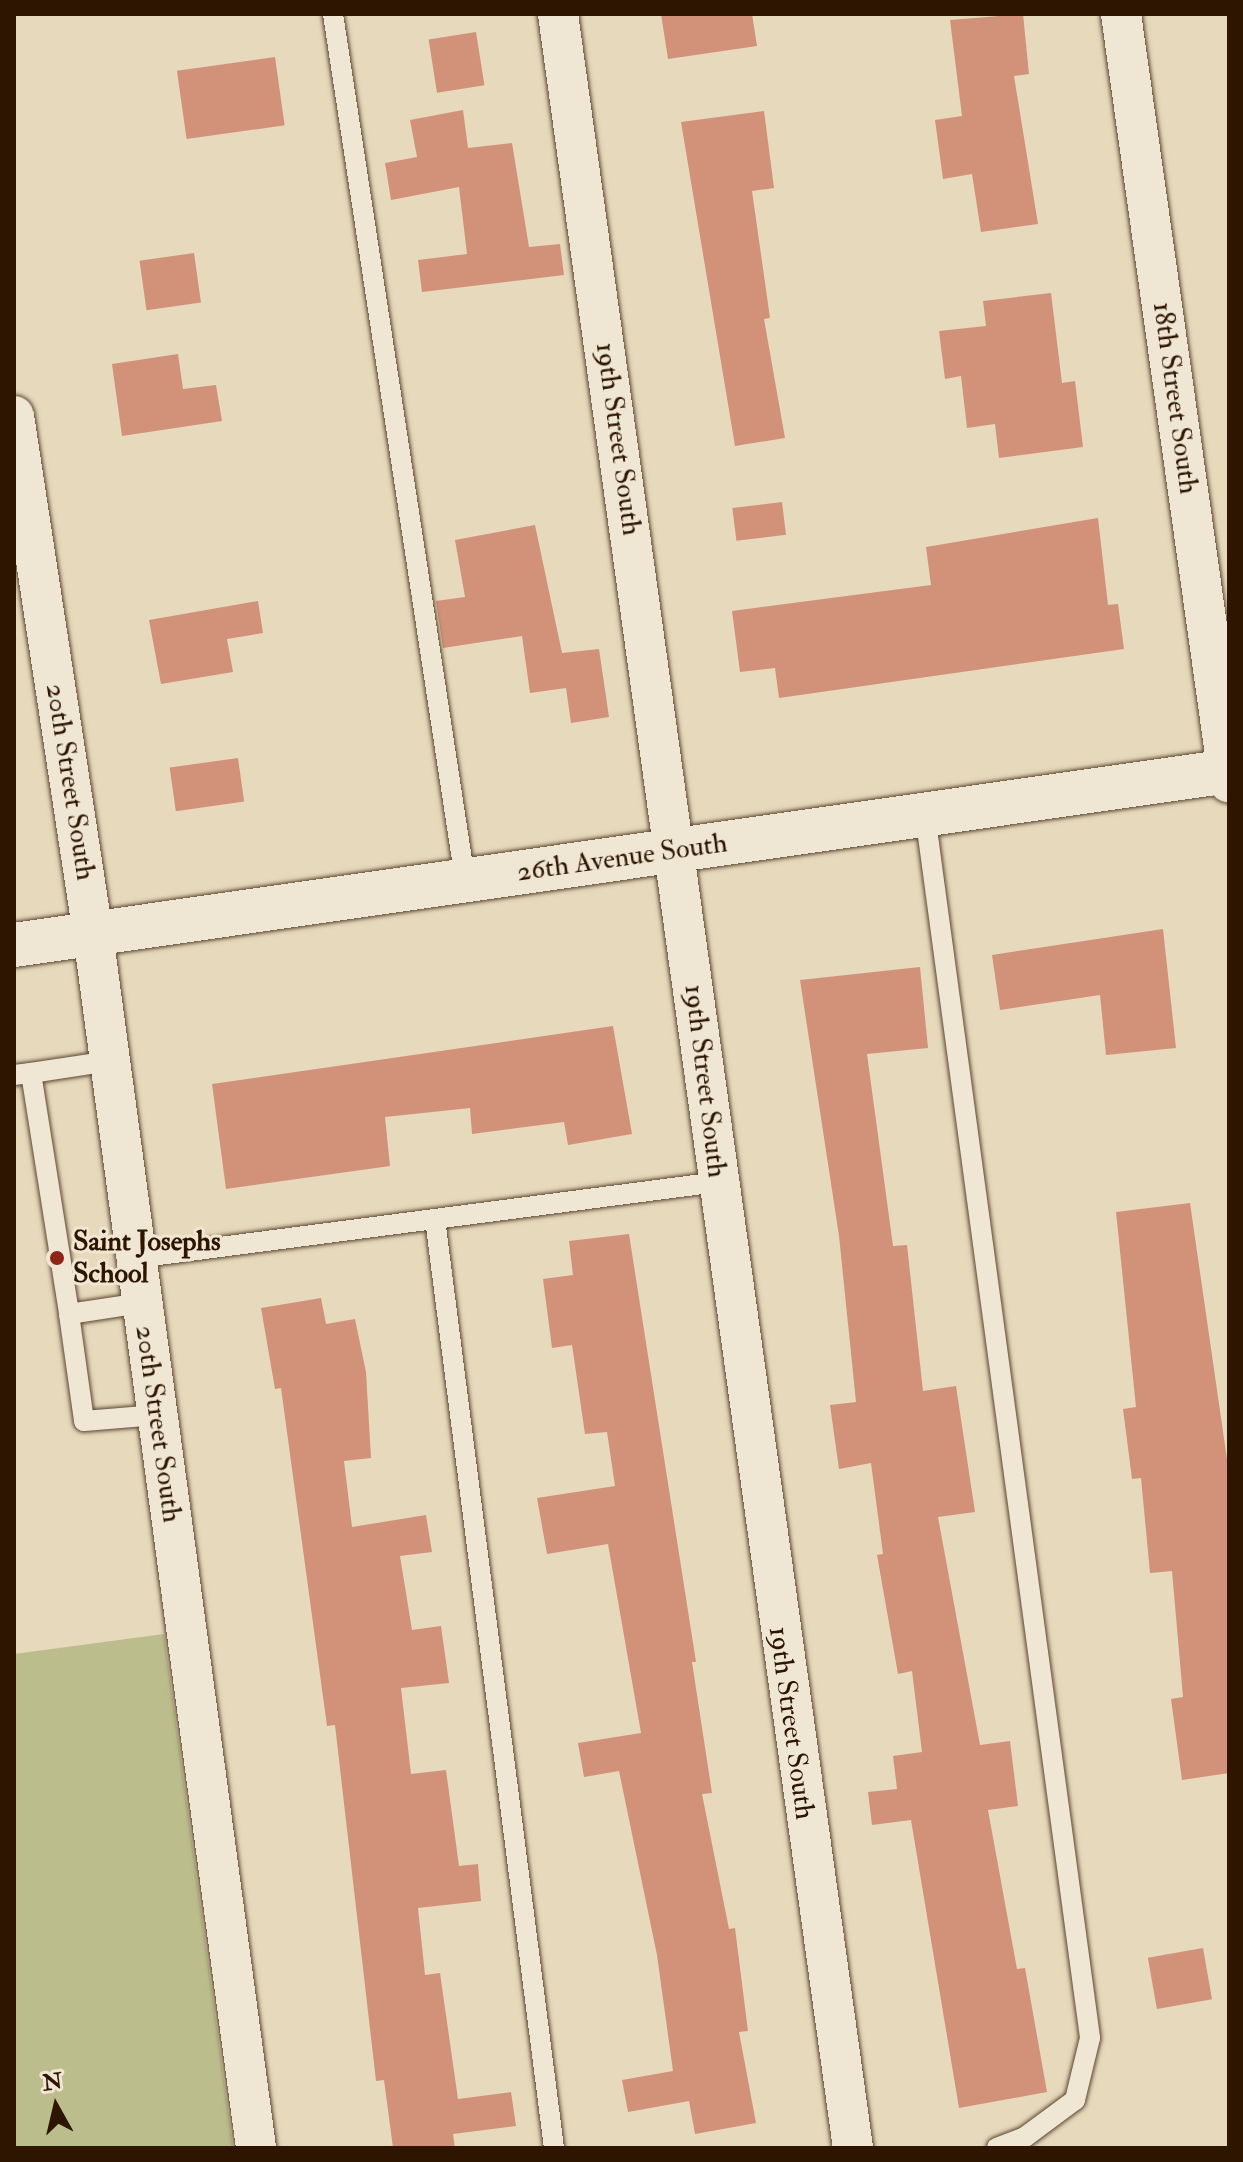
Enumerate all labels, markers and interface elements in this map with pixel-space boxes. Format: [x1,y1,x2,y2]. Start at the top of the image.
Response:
street label: 18th Street South [1145,300,1205,496]
street label: 19th Street South [588,340,648,538]
street label: 20th Street South [38,681,102,883]
street label: 26th Avenue South [515,827,729,889]
street label: 19th Street South [676,982,734,1180]
place label: Saint Josephs School [73,1225,221,1291]
marker: Saint Josephs School [48,1249,66,1267]
street label: 20th Street South [128,1323,188,1525]
street label: 19th Street South [761,1624,821,1822]
north arrow [16,2066,96,2146]
text: N [41,2067,64,2097]

